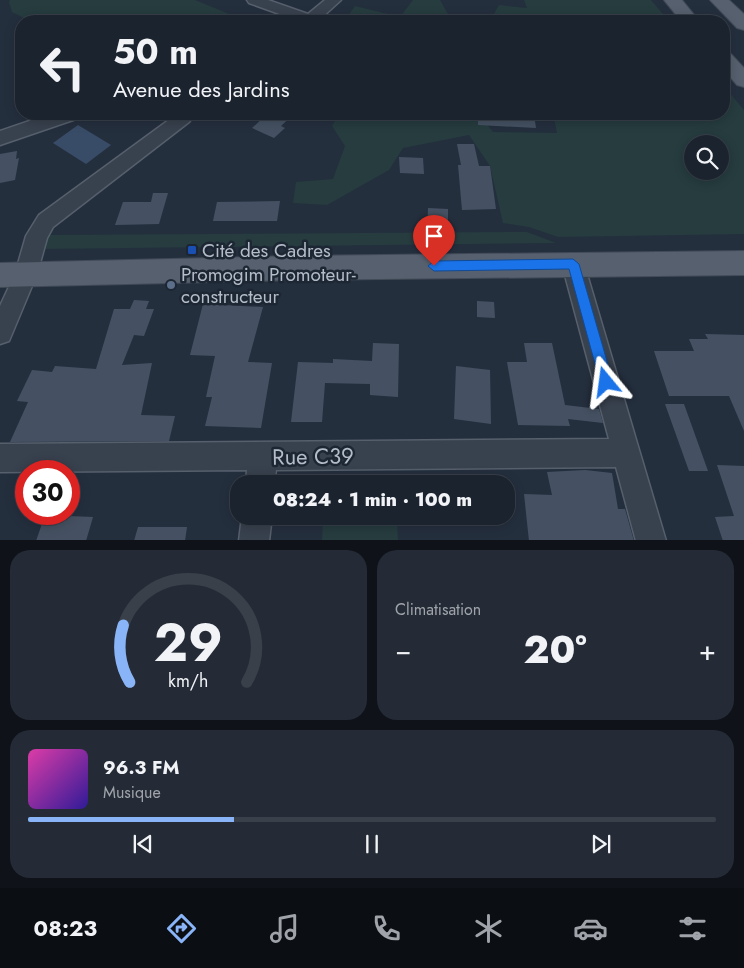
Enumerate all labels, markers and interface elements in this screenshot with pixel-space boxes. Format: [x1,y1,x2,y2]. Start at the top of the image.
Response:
text: 50 m [113,27,198,77]
icon: left [30,35,95,100]
text: Avenue des Jardins [113,73,290,105]
map controls [684,135,729,180]
button: search [684,135,729,180]
pin [413,215,455,266]
icon: arrive [420,222,448,250]
place label: Cité des Cadres [202,237,331,264]
marker: Cité des Cadres [186,244,198,256]
place label: Promogim Promoteur- constructeur [181,261,356,310]
marker: Promogim Promoteur- constructeur [165,279,177,291]
position arrow [579,355,631,407]
street label: Rue C39 [272,439,354,473]
speed limit sign: 30 [15,460,80,525]
text: 08:24 · 1 min · 100 m [273,486,472,513]
text: Climatisation [395,598,481,621]
text: 29 [154,605,223,681]
text: 20° [524,622,587,677]
text: − [395,630,412,671]
text: + [699,630,716,671]
text: km/h [168,668,209,694]
text: 96.3 FM [103,754,179,781]
text: Musique [103,781,161,804]
icon: previous [129,830,157,858]
icon: pause [358,830,386,858]
icon: next [587,830,615,858]
icon: directions [164,911,199,946]
icon: music [267,911,302,946]
icon: phone [369,911,404,946]
icon: climate [471,911,506,946]
icon: car [573,911,608,946]
icon: filters [675,911,710,946]
text: 08:23 [34,912,97,944]

